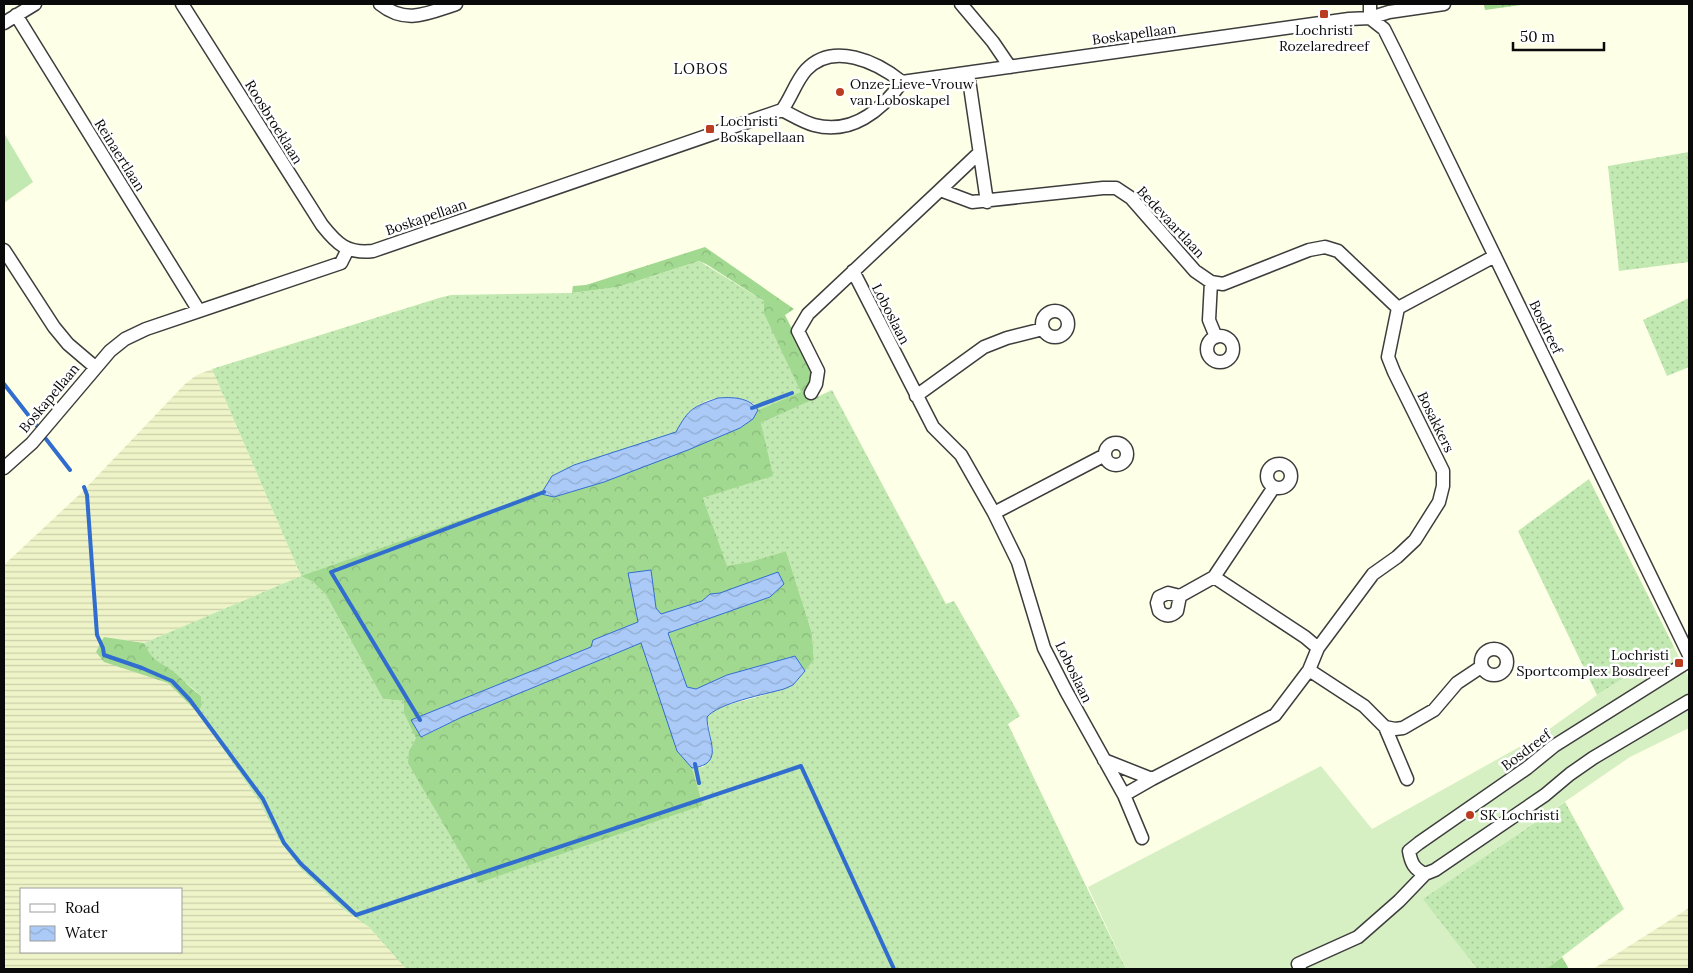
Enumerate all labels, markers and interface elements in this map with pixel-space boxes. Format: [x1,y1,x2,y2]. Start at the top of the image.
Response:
marker: Lochristi Rozelaredreef [1318,8,1330,20]
street label: Boskapellaan [1091,19,1178,49]
scale bar [1513,20,1604,52]
place label: Lochristi Rozelaredreef [1279,21,1370,55]
text: 50 m [1520,27,1555,46]
district label: LOBOS [674,59,728,78]
place label: Onze-Lieve-Vrouw van Loboskapel [850,75,975,109]
street label: Roosbroeklaan [241,77,307,168]
marker: Onze-Lieve-Vrouw van Loboskapel [834,86,846,98]
place label: Lochristi Boskapellaan [720,112,805,146]
street label: Reinaertlaan [91,116,150,195]
marker: Lochristi Boskapellaan [704,123,716,135]
street label: Bedevaartlaan [1133,182,1209,262]
street label: Boskapellaan [383,195,469,239]
street label: Loboslaan [868,281,914,348]
street label: Bosdreef [1525,297,1567,358]
street label: Boskapellaan [15,359,83,436]
street label: Bosakkers [1414,389,1458,455]
street label: Loboslaan [1051,638,1097,706]
place label: Lochristi Sportcomplex Bosdreef [1517,646,1670,680]
marker: Lochristi Sportcomplex Bosdreef [1673,657,1685,669]
street label: Bosdreef [1498,725,1555,775]
place label: SK Lochristi [1480,806,1559,824]
marker: SK Lochristi [1464,809,1476,821]
legend [20,888,182,953]
text: Road [65,898,100,917]
text: Water [65,923,108,942]

